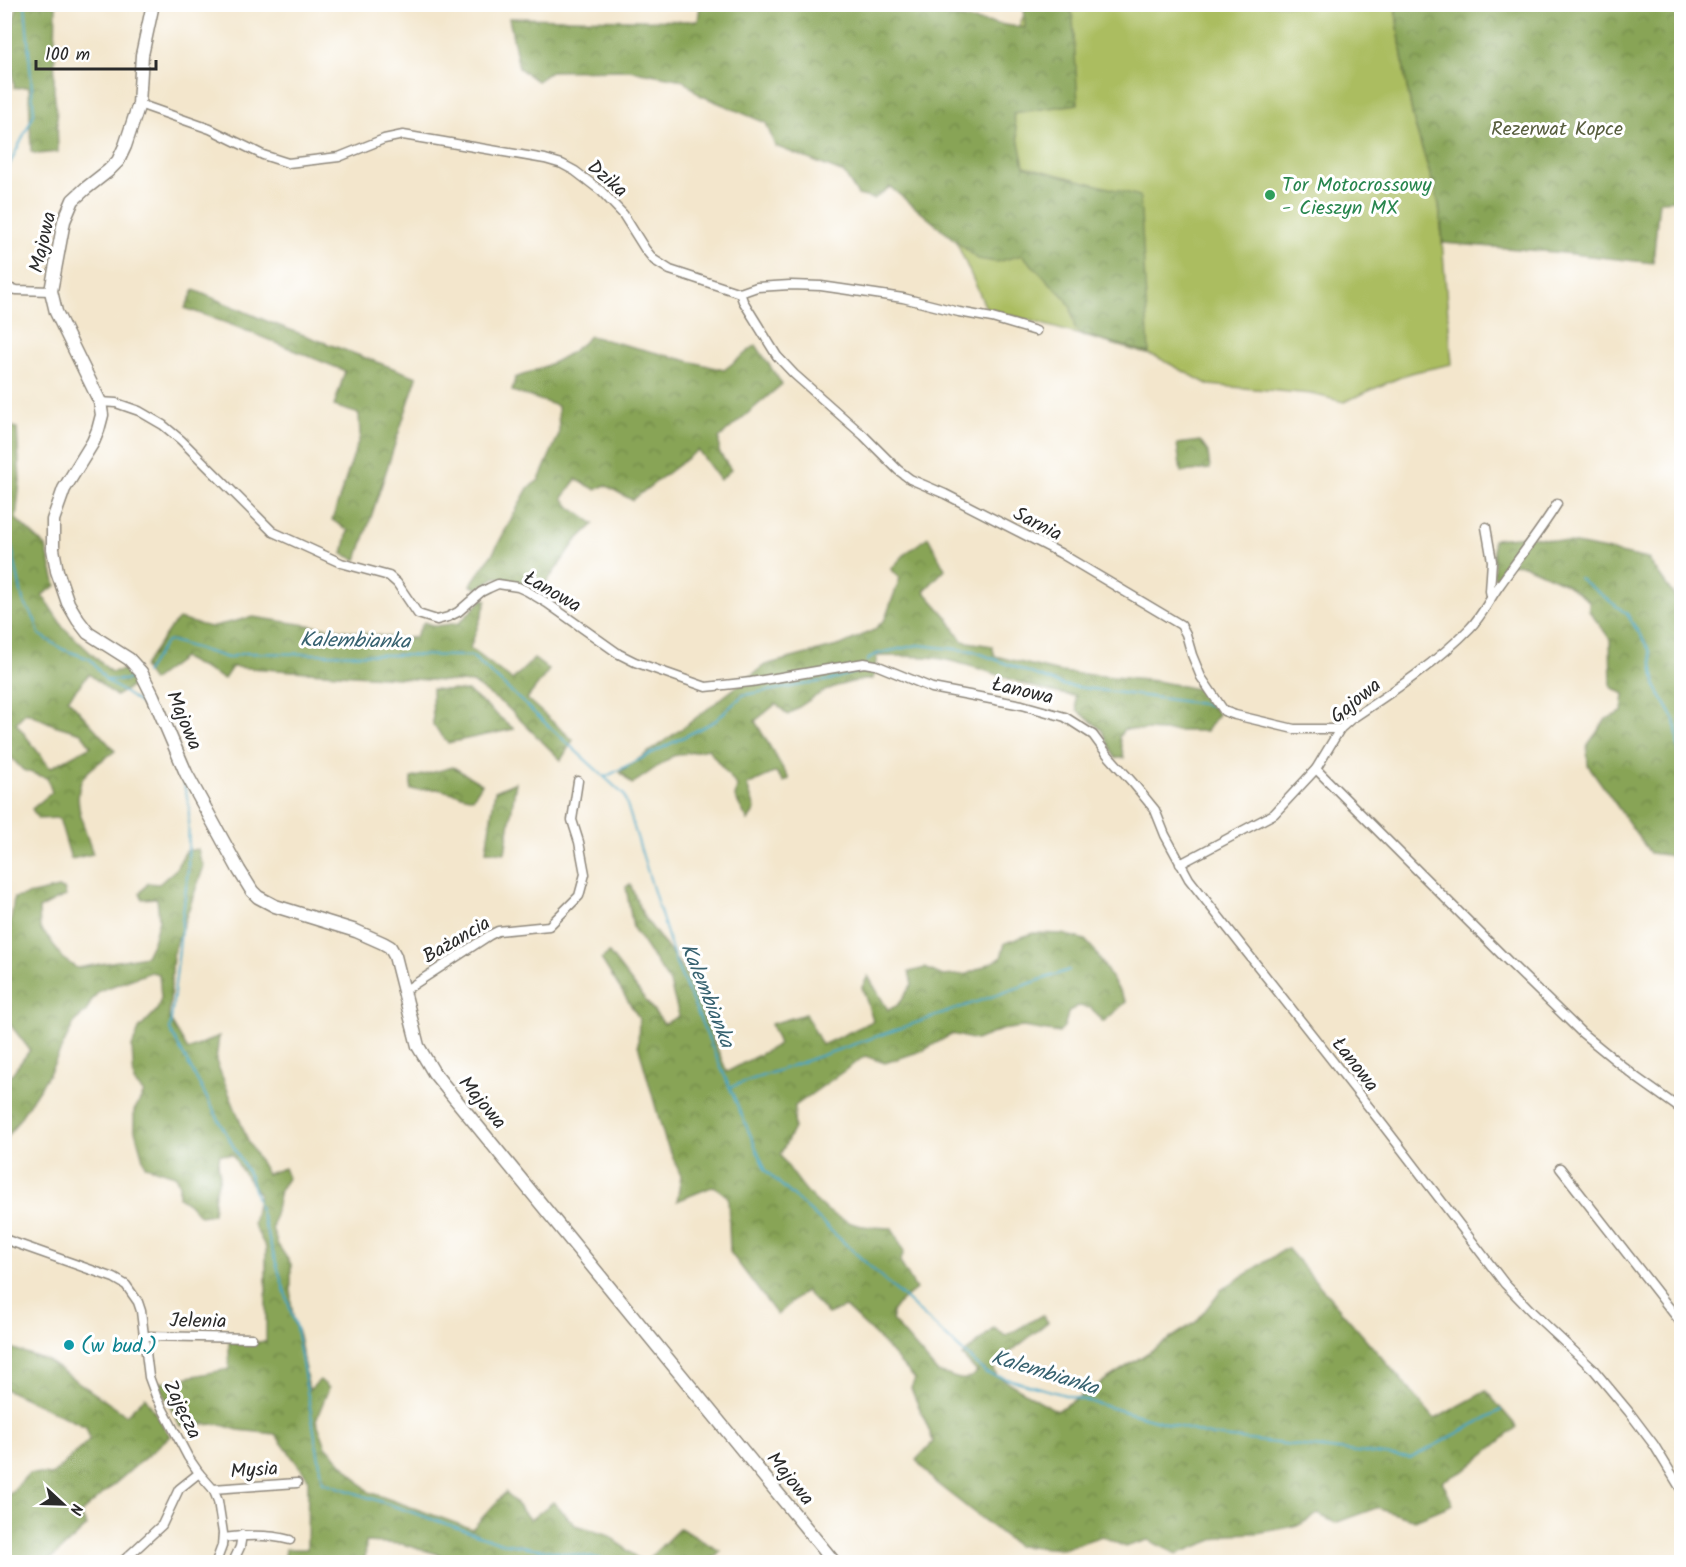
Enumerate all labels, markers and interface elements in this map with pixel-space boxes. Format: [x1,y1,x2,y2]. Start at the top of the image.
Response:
scale bar [36,33,156,71]
text: 100 m [45,41,90,70]
park label: Rezerwat Kopce [1491,114,1623,146]
street label: Dzika [579,153,634,206]
place label: Tor Motocrossowy - Cieszyn MX [1282,170,1432,225]
marker: Tor Motocrossowy - Cieszyn MX [1263,188,1277,202]
street label: Majowa [21,209,67,276]
street label: Sarnia [1007,499,1067,551]
street label: Łanowa [517,563,587,622]
water label: Kalembianka [300,624,412,659]
street label: Łanowa [989,669,1056,715]
street label: Gajowa [1323,671,1389,732]
street label: Majowa [156,686,210,756]
street label: Bażancia [417,908,497,973]
water label: Kalembianka [671,938,743,1054]
street label: Łanowa [1323,1031,1386,1100]
street label: Majowa [449,1069,514,1137]
street label: Jelenia [169,1306,227,1338]
place label: (w bud.) [81,1331,157,1363]
marker: (w bud.) [62,1338,76,1352]
water label: Kalembianka [987,1342,1103,1406]
street label: Zajęcza [153,1375,209,1445]
street label: Majowa [757,1445,821,1513]
street label: Mysia [229,1453,279,1489]
north arrow [33,1474,93,1534]
text: N [62,1500,89,1518]

